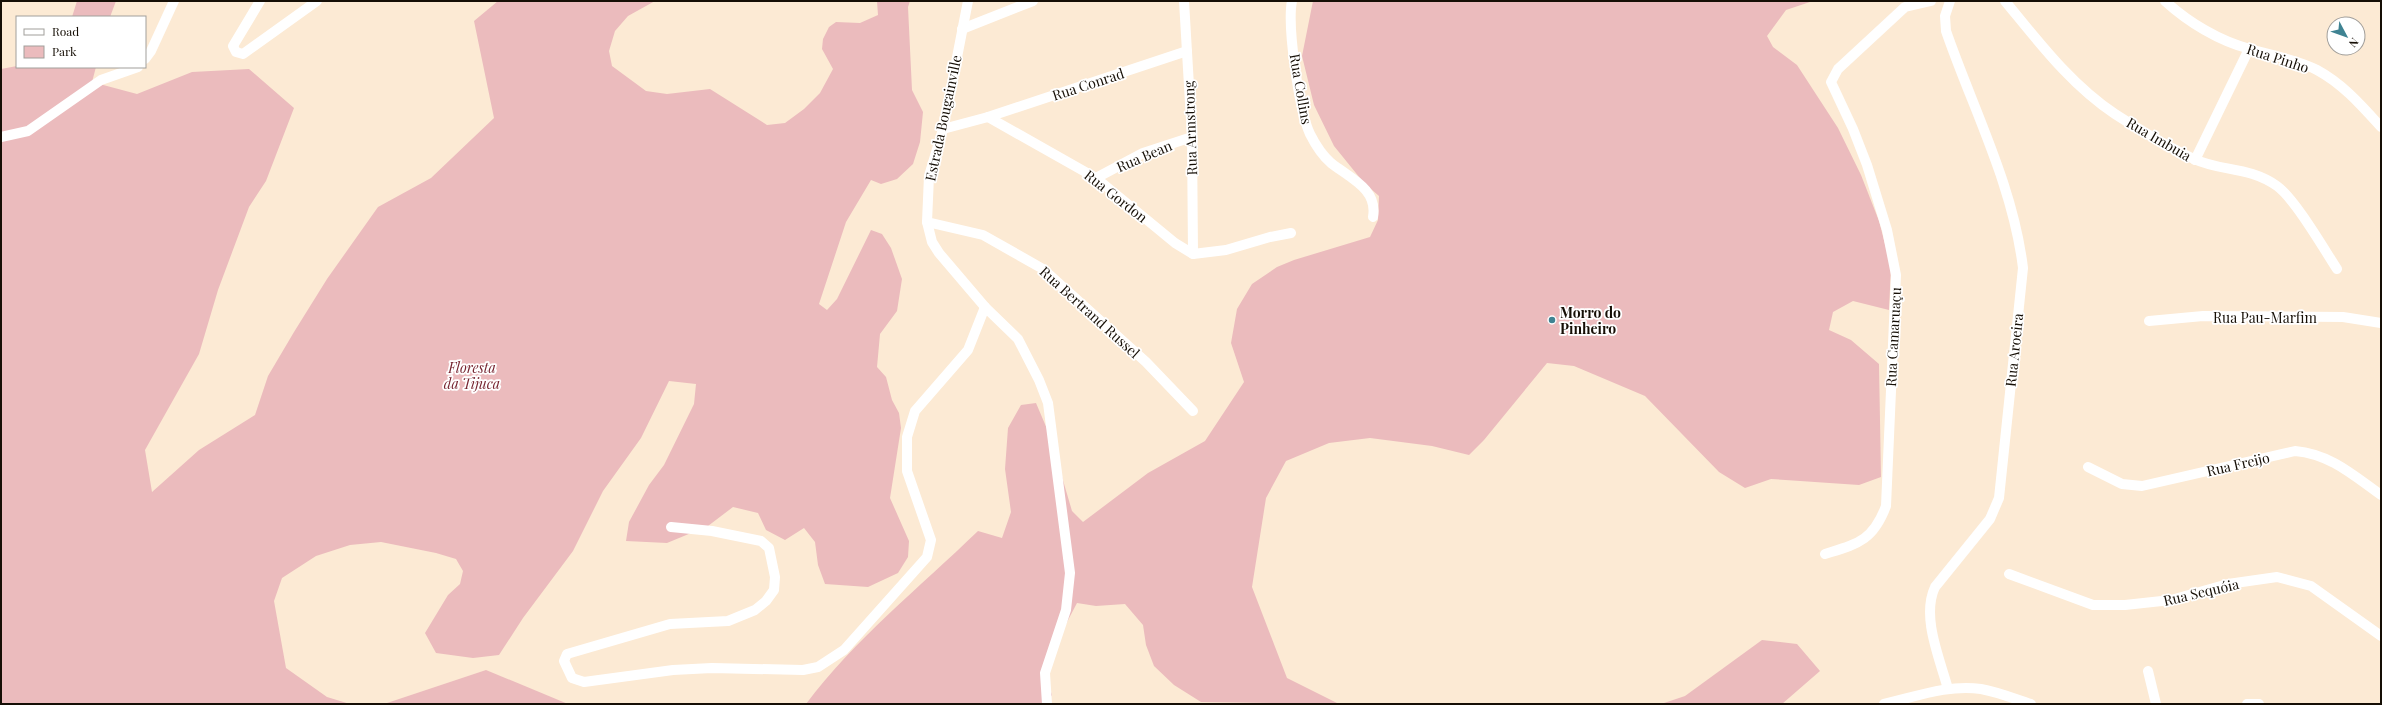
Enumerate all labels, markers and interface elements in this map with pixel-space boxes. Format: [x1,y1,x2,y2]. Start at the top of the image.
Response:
legend [16,16,146,68]
north arrow [2326,16,2366,56]
text: Road [52,23,79,39]
text: N [2346,35,2362,51]
street label: Rua Pinho [2245,39,2312,77]
text: Park [52,43,77,59]
street label: Rua Collins [1285,52,1317,126]
street label: Estrada Bougainville [920,53,966,183]
street label: Rua Conrad [1050,63,1126,105]
street label: Rua Armstrong [1179,80,1201,176]
street label: Rua Imbuia [2123,113,2195,165]
street label: Rua Bean [1113,136,1175,176]
street label: Rua Gordon [1081,165,1152,227]
street label: Rua Bertrand Russel [1036,262,1144,362]
street label: Rua Camaruaçu [1881,287,1905,387]
place label: Morro do Pinheiro [1560,303,1621,338]
street label: Rua Pau-Marfim [2213,308,2318,327]
street label: Rua Aroeira [2001,312,2027,388]
marker: Morro do Pinheiro [1547,315,1557,325]
park label: Floresta da Tijuca [444,358,500,393]
street label: Rua Freijo [2205,447,2272,480]
street label: Rua Sequóia [2161,574,2241,610]

